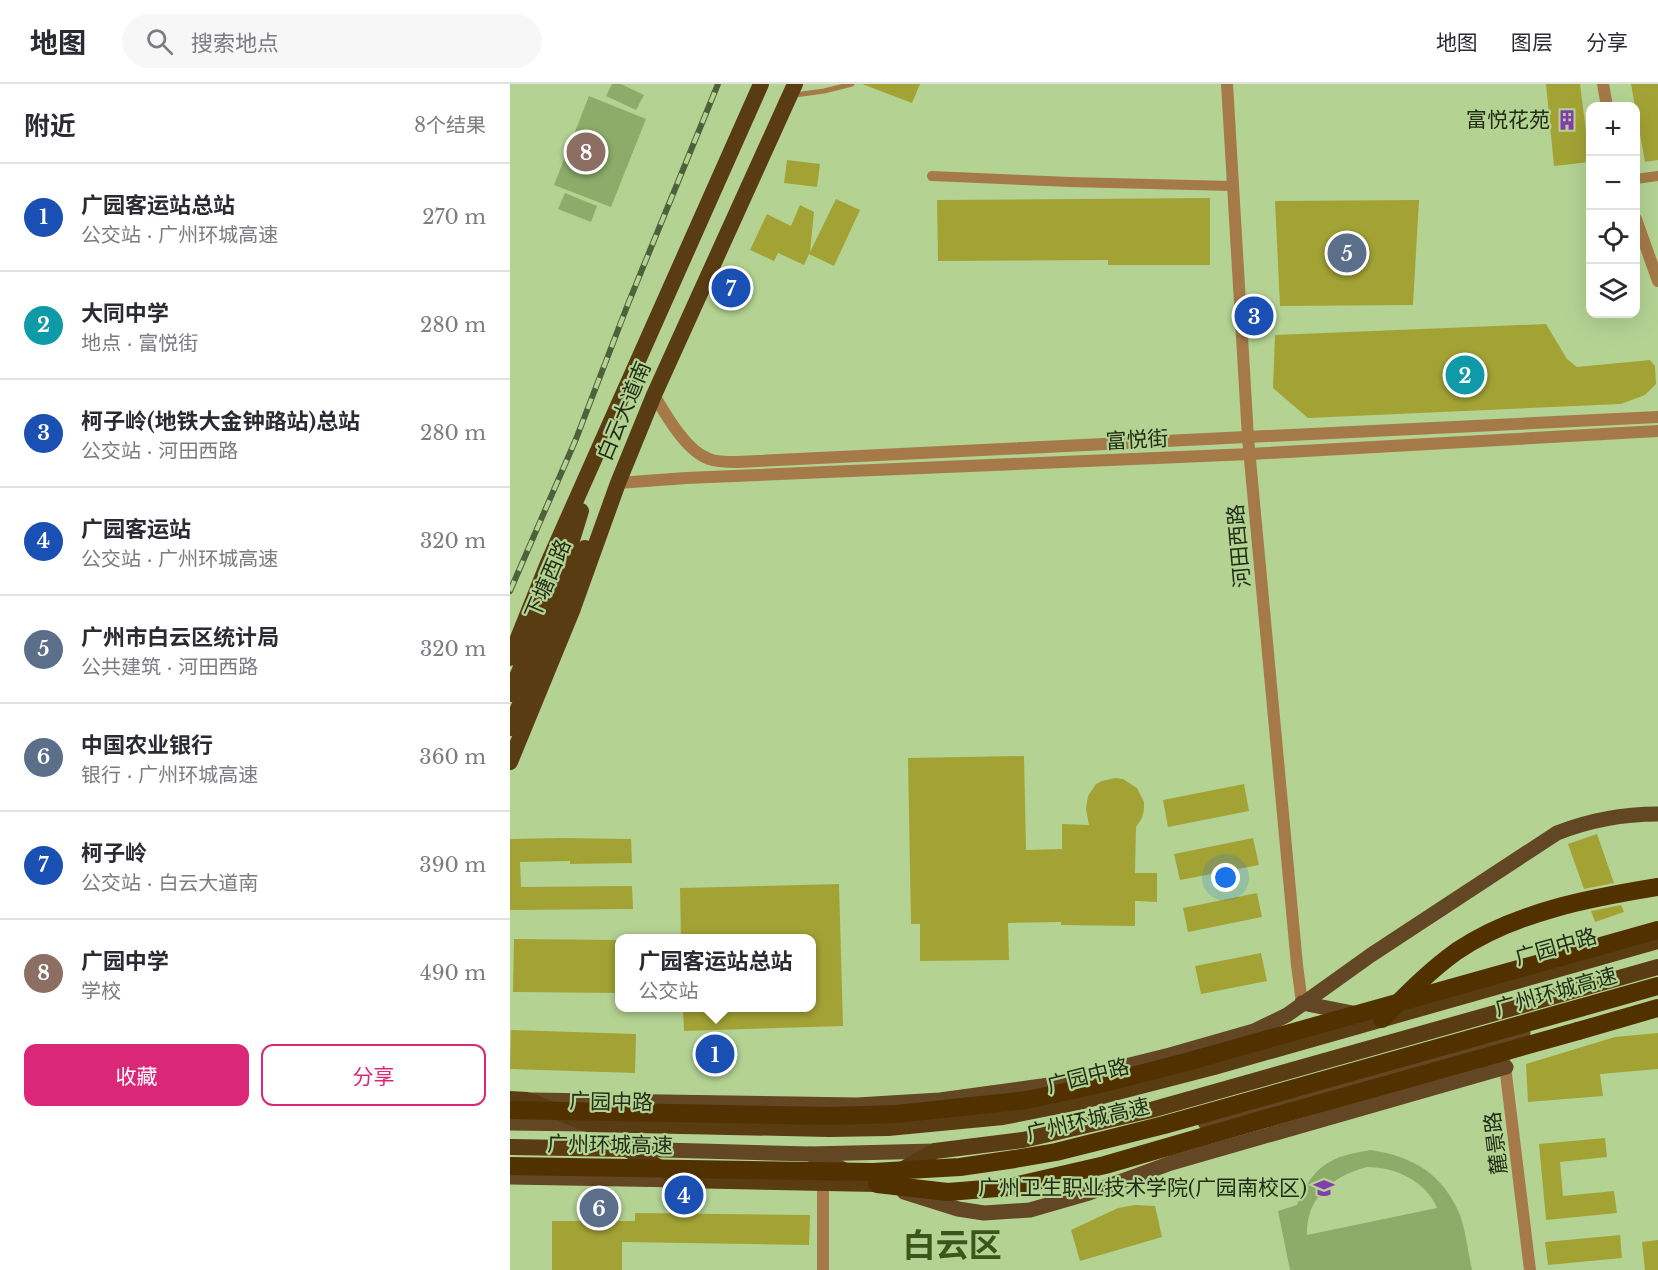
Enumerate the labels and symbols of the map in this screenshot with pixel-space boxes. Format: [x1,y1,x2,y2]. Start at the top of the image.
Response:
place label: 富悦花苑 [1466,107,1550,133]
building icon: 富悦花苑 [1555,108,1579,132]
pin: 8 [566,130,606,174]
pin: 5 [1328,230,1366,276]
pin: 7 [712,266,750,310]
pin: 3 [1234,294,1274,338]
pin: 2 [1446,352,1484,398]
street label: 白云大道南 [592,358,656,464]
street label: 富悦街 [1105,425,1169,455]
street label: 河田西路 [1222,503,1256,589]
street label: 下塘西路 [520,535,576,623]
your location [1211,863,1240,892]
street label: 广园中路 [1512,923,1600,971]
street label: 广州环城高速 [1492,962,1620,1022]
pin: 1 [696,1032,734,1076]
street label: 广园中路 [1044,1053,1132,1099]
street label: 广园中路 [569,1088,653,1116]
street label: 广州环城高速 [1024,1093,1152,1147]
street label: 麓景路 [1479,1110,1513,1176]
street label: 广州环城高速 [547,1131,673,1159]
pin: 4 [664,1172,704,1218]
place label: 广州卫生职业技术学院(广园南校区) [978,1175,1307,1201]
school or university icon: 广州卫生职业技术学院(广园南校区) [1312,1176,1336,1200]
pin: 6 [580,1186,619,1230]
district label: 白云区 [903,1225,1002,1266]

